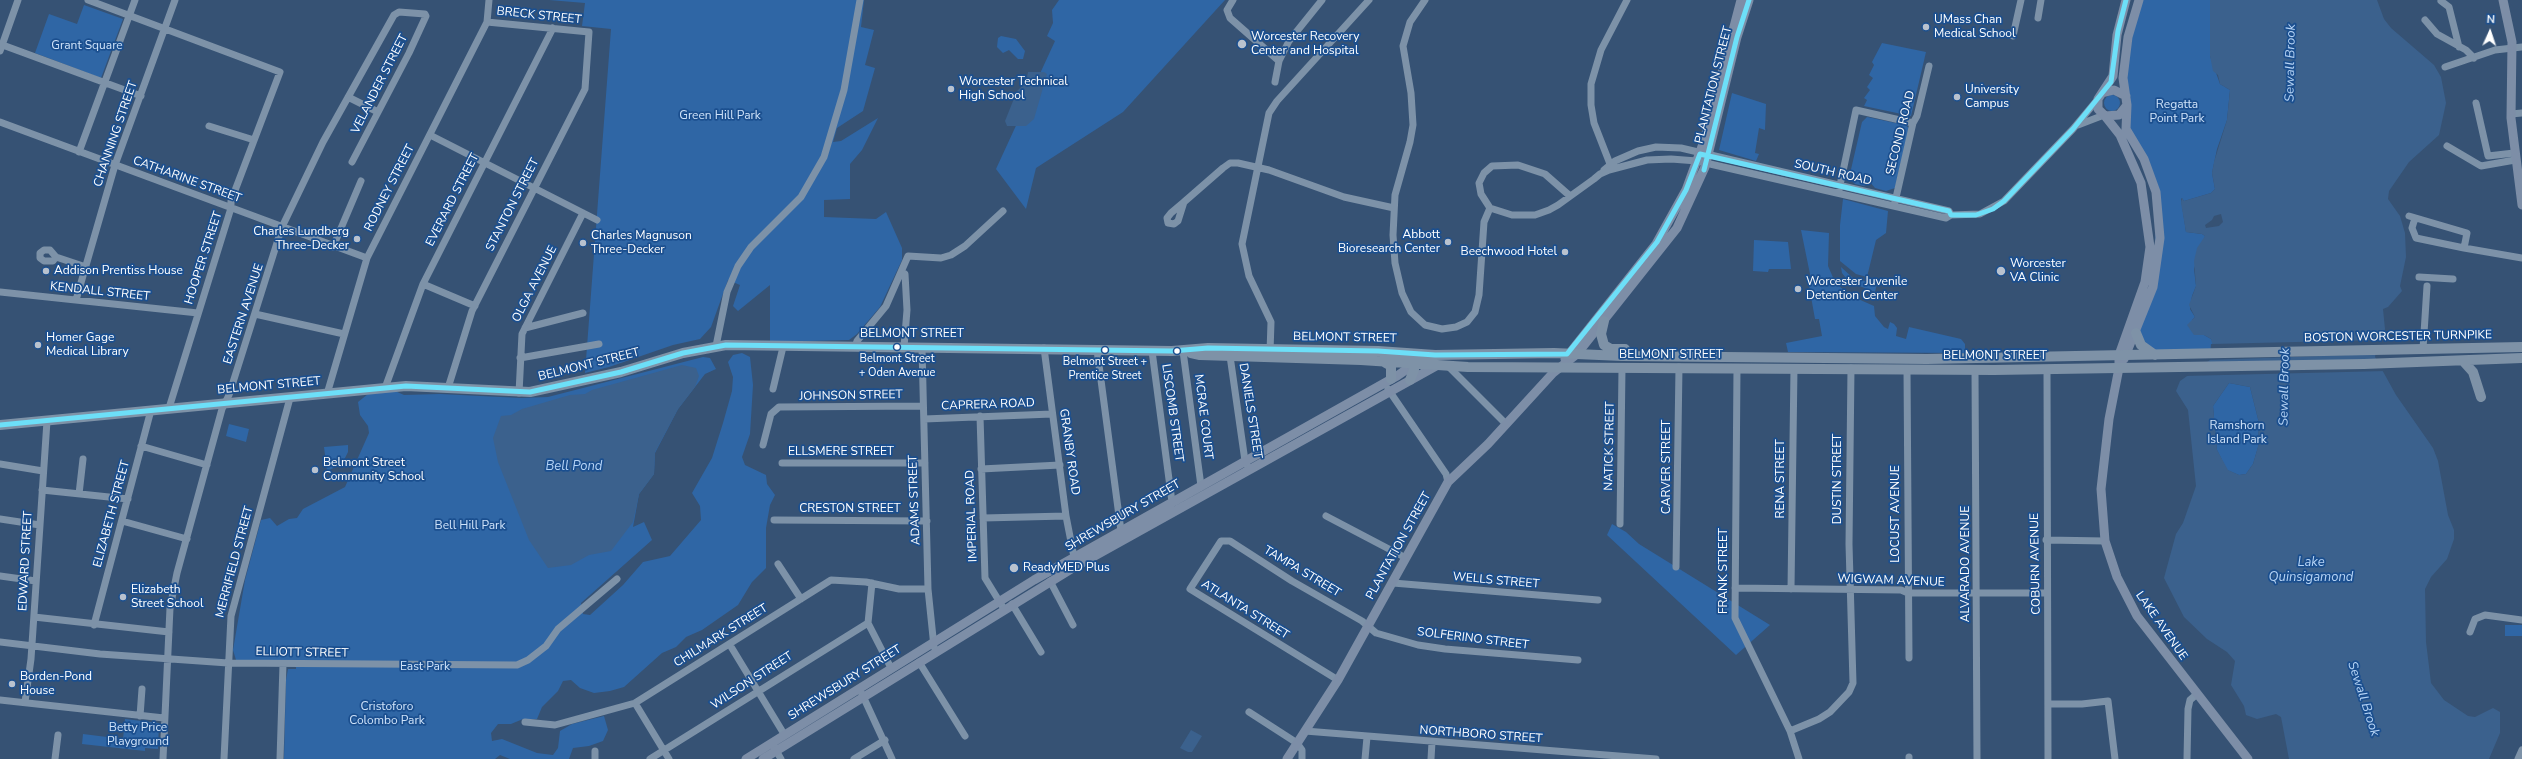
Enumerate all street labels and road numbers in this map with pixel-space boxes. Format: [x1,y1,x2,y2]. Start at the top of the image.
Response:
street label: BRECK STREET [496,4,582,28]
street label: PLANTATION STREET [1692,25,1736,145]
street label: VELANDER STREET [349,32,411,136]
street label: CHANNING STREET [91,79,141,189]
street label: SECOND ROAD [1884,89,1918,177]
street label: RODNEY STREET [362,142,418,234]
street label: EVERARD STREET [423,151,483,249]
street label: CATHARINE STREET [131,154,243,206]
street label: STANTON STREET [483,156,543,254]
street label: SOUTH ROAD [1793,157,1873,189]
street label: HOOPER STREET [182,210,226,306]
street label: OLGA AVENUE [510,243,560,325]
street label: EASTERN AVENUE [221,262,267,366]
street label: KENDALL STREET [49,280,151,304]
street label: BELMONT STREET [860,327,964,341]
street label: BOSTON WORCESTER TURNPIKE [2304,328,2492,346]
street label: BELMONT STREET [1293,330,1397,346]
street label: BELMONT STREET [537,345,641,385]
street label: BELMONT STREET [1619,348,1723,362]
street label: BELMONT STREET [1943,349,2047,363]
street label: DANIELS STREET [1235,362,1265,460]
street label: LISCOMB STREET [1158,363,1186,463]
street label: BELMONT STREET [217,374,321,398]
street label: MCRAE COURT [1191,374,1215,460]
street label: JOHNSON STREET [799,388,903,404]
street label: CAPRERA ROAD [941,396,1035,414]
street label: NATICK STREET [1602,401,1618,491]
street label: GRANBY ROAD [1056,408,1082,496]
street label: CARVER STREET [1660,420,1674,514]
street label: DUSTIN STREET [1831,434,1845,524]
street label: RENA STREET [1774,439,1788,519]
street label: ELLSMERE STREET [788,445,894,459]
street label: ADAMS STREET [906,455,924,545]
street label: ELIZABETH STREET [91,459,133,569]
street label: LOCUST AVENUE [1889,465,1903,563]
street label: IMPERIAL ROAD [963,470,981,562]
street label: SHREWSBURY STREET [1063,477,1183,555]
street label: PLANTATION STREET [1363,490,1435,602]
street label: CRESTON STREET [799,502,901,516]
street label: MERRIFIELD STREET [213,505,257,619]
street label: ALVARADO AVENUE [1959,506,1973,622]
street label: EDWARD STREET [16,510,36,612]
street label: COBURN AVENUE [2028,513,2044,615]
street label: FRANK STREET [1717,528,1731,614]
street label: TAMPA STREET [1261,543,1343,601]
street label: WELLS STREET [1452,570,1540,592]
street label: WIGWAM AVENUE [1837,572,1945,590]
street label: ATLANTA STREET [1199,577,1291,643]
street label: LAKE AVENUE [2132,589,2190,663]
street label: CHILMARK STREET [671,601,771,671]
street label: SOLFERINO STREET [1416,625,1530,653]
street label: SHREWSBURY STREET [786,642,904,724]
street label: ELLIOTT STREET [255,645,349,661]
street label: WILSON STREET [708,649,796,713]
street label: NORTHBORO STREET [1419,724,1543,746]

